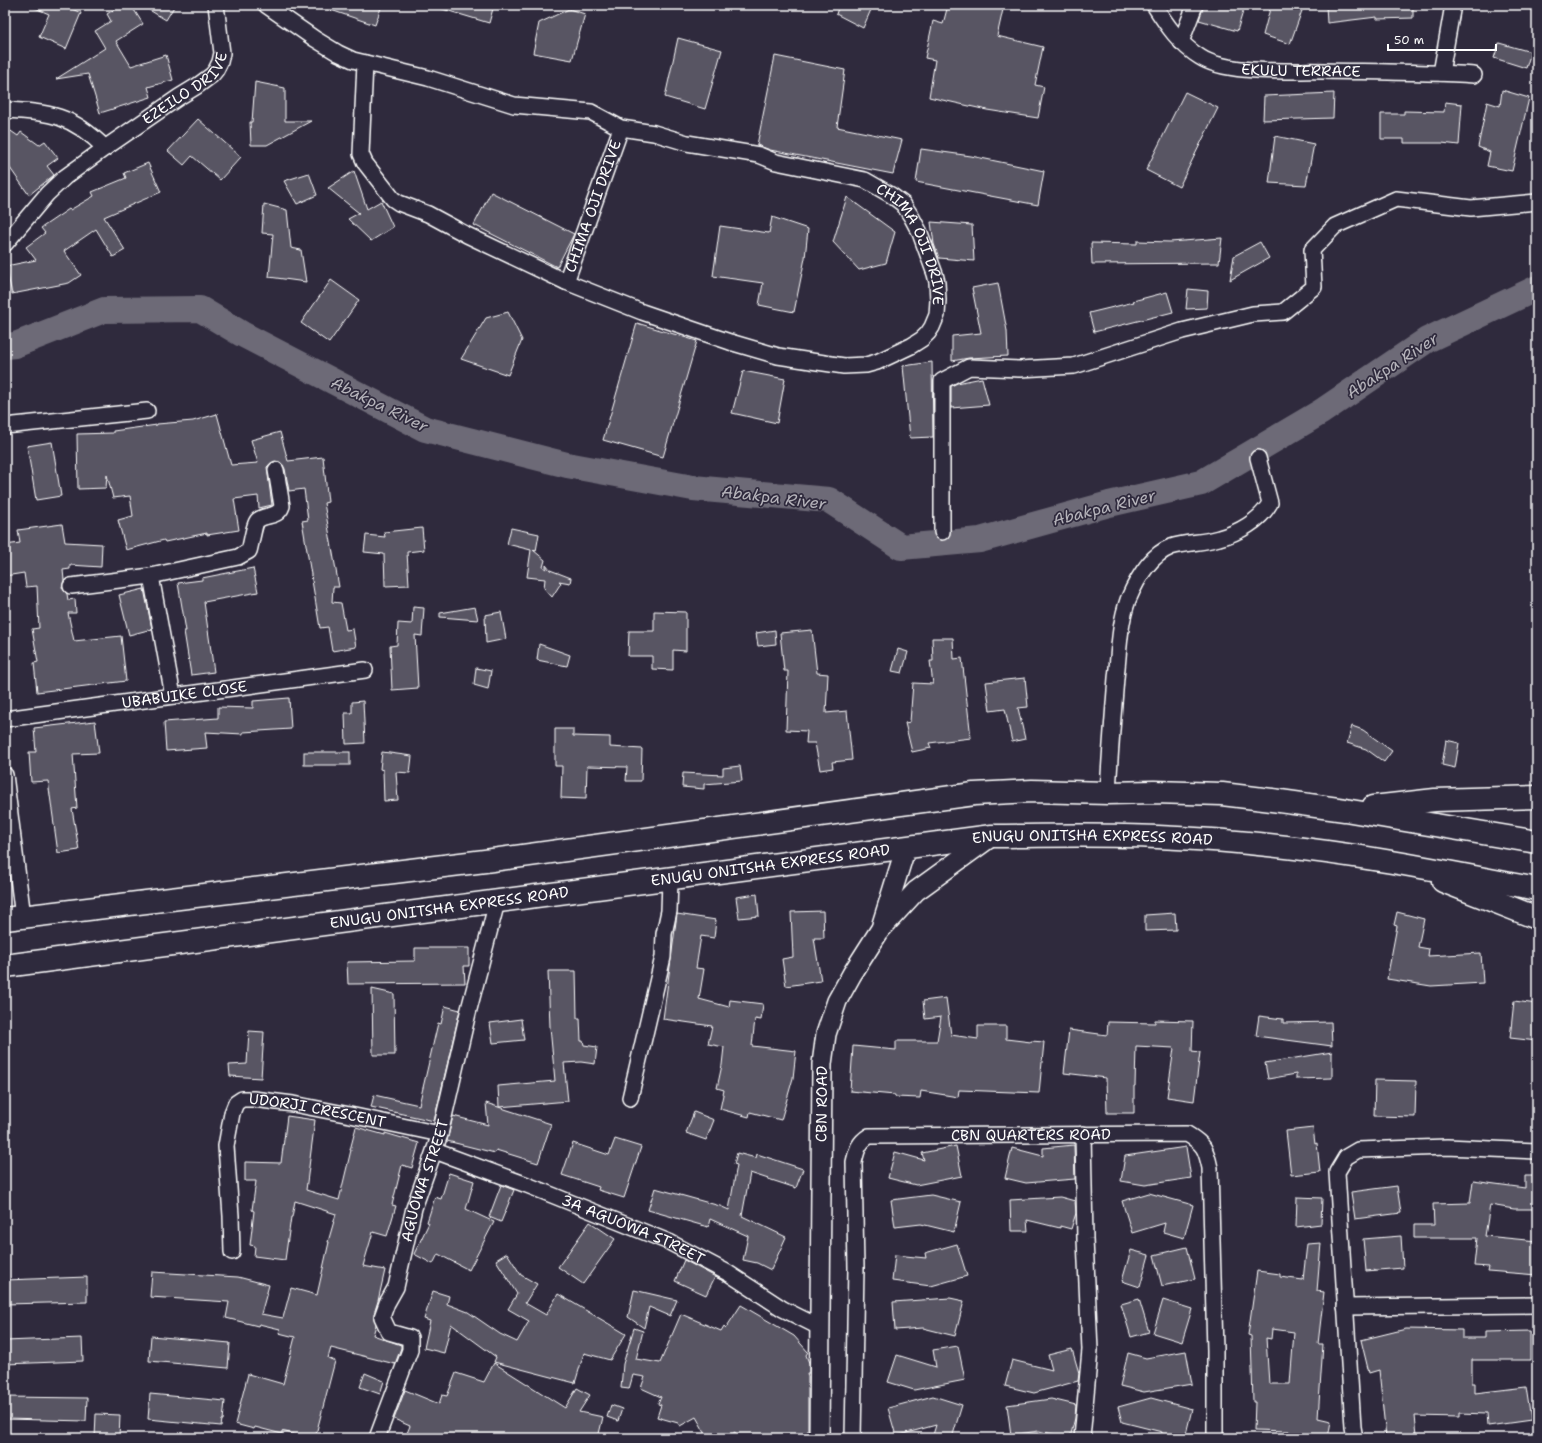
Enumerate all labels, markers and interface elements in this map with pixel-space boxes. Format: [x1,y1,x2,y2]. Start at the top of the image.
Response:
scale bar [1388,26,1496,52]
text: 50 m [1394,32,1424,48]
street label: EZEILO DRIVE [138,50,232,129]
street label: EKULU TERRACE [1240,59,1361,82]
street label: CHIMA OJI DRIVE [560,137,626,275]
street label: CHIMA OJI DRIVE [873,179,948,306]
water label: Abakpa River [1342,328,1442,403]
water label: Abakpa River [328,372,432,437]
water label: Abakpa River [720,481,828,514]
water label: Abakpa River [1050,484,1158,530]
street label: UBABUIKE CLOSE [121,676,248,713]
street label: ENUGU ONITSHA EXPRESS ROAD [971,825,1214,850]
street label: ENUGU ONITSHA EXPRESS ROAD [650,840,891,891]
street label: ENUGU ONITSHA EXPRESS ROAD [328,882,570,933]
street label: CBN ROAD [811,1066,832,1142]
street label: UDORJI CRESCENT [248,1089,388,1132]
street label: AGUOWA STREET [397,1117,453,1244]
street label: CBN QUARTERS ROAD [951,1124,1111,1145]
street label: 3A AGUOWA STREET [558,1190,708,1269]

